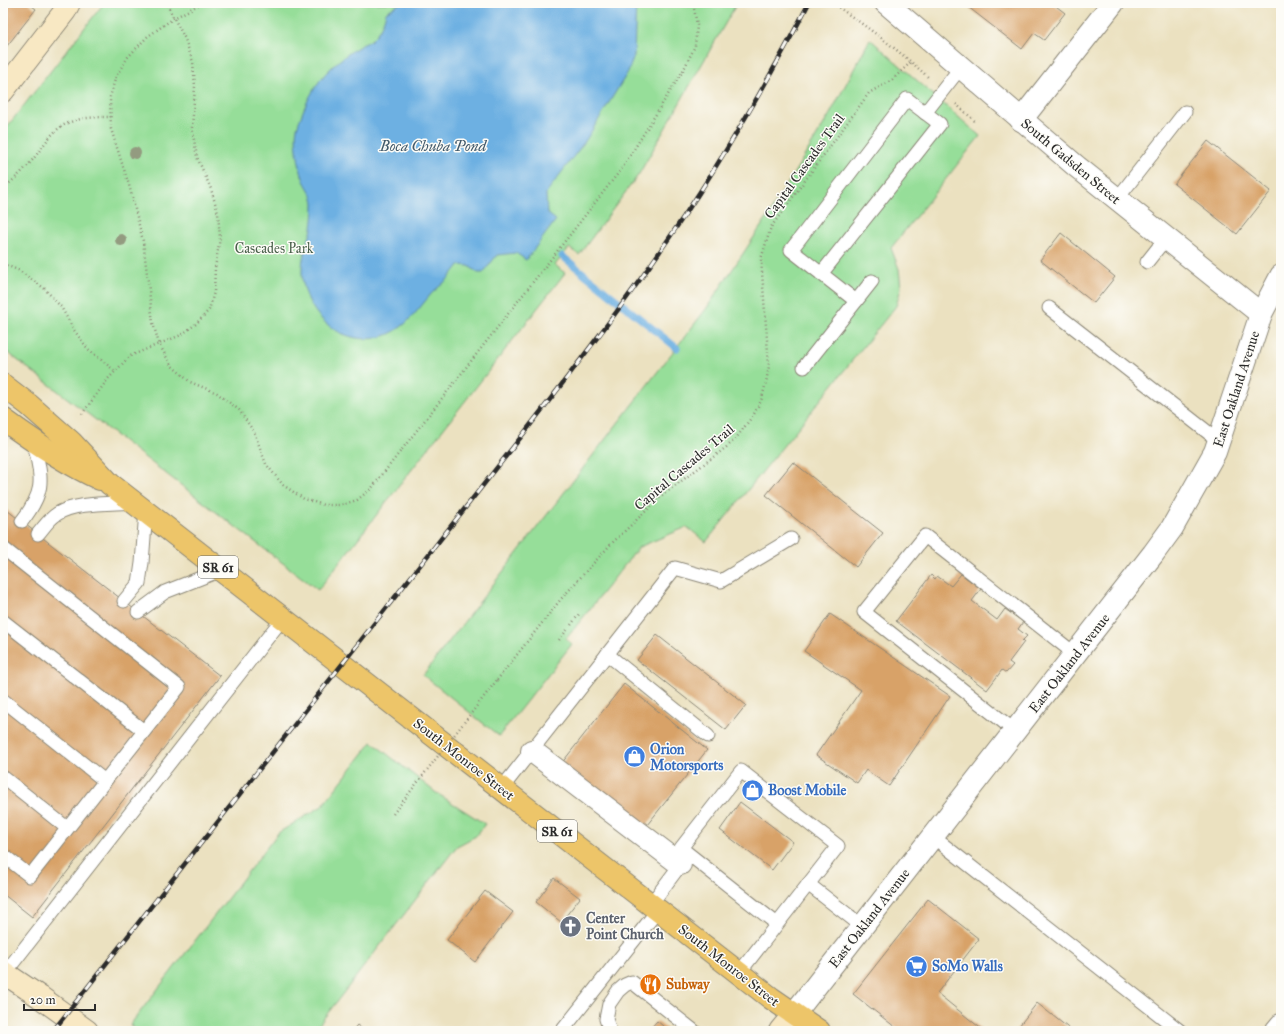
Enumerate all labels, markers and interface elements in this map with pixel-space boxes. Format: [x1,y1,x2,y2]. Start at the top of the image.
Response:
street label: Capital Cascades Trail [761,110,848,222]
street label: South Gadsden Street [1017,115,1124,208]
water label: Boca Chuba Pond [379,137,487,155]
park label: Cascades Park [235,240,314,257]
street label: East Oakland Avenue [1210,329,1263,450]
street label: Capital Cascades Trail [631,420,738,514]
road number: SR 61 [198,556,238,578]
street label: East Oakland Avenue [1025,610,1114,716]
street label: South Monroe Street [410,715,518,804]
place label: Orion Motorsports [650,741,723,775]
shop icon: Orion Motorsports [621,744,647,770]
shop icon: Boost Mobile [739,777,765,803]
place label: Boost Mobile [768,782,846,799]
road number: SR 61 [537,820,577,842]
street label: East Oakland Avenue [825,865,914,971]
place label: Center Point Church [586,910,664,943]
church icon: Center Point Church [558,913,584,939]
street label: South Monroe Street [675,921,783,1010]
supermarket icon: SoMo Walls [904,953,930,979]
place label: SoMo Walls [932,958,1003,975]
restaurant icon: Subway [637,971,663,997]
place label: Subway [666,976,711,994]
scale bar [24,986,95,1012]
text: 20 m [30,993,56,1007]

